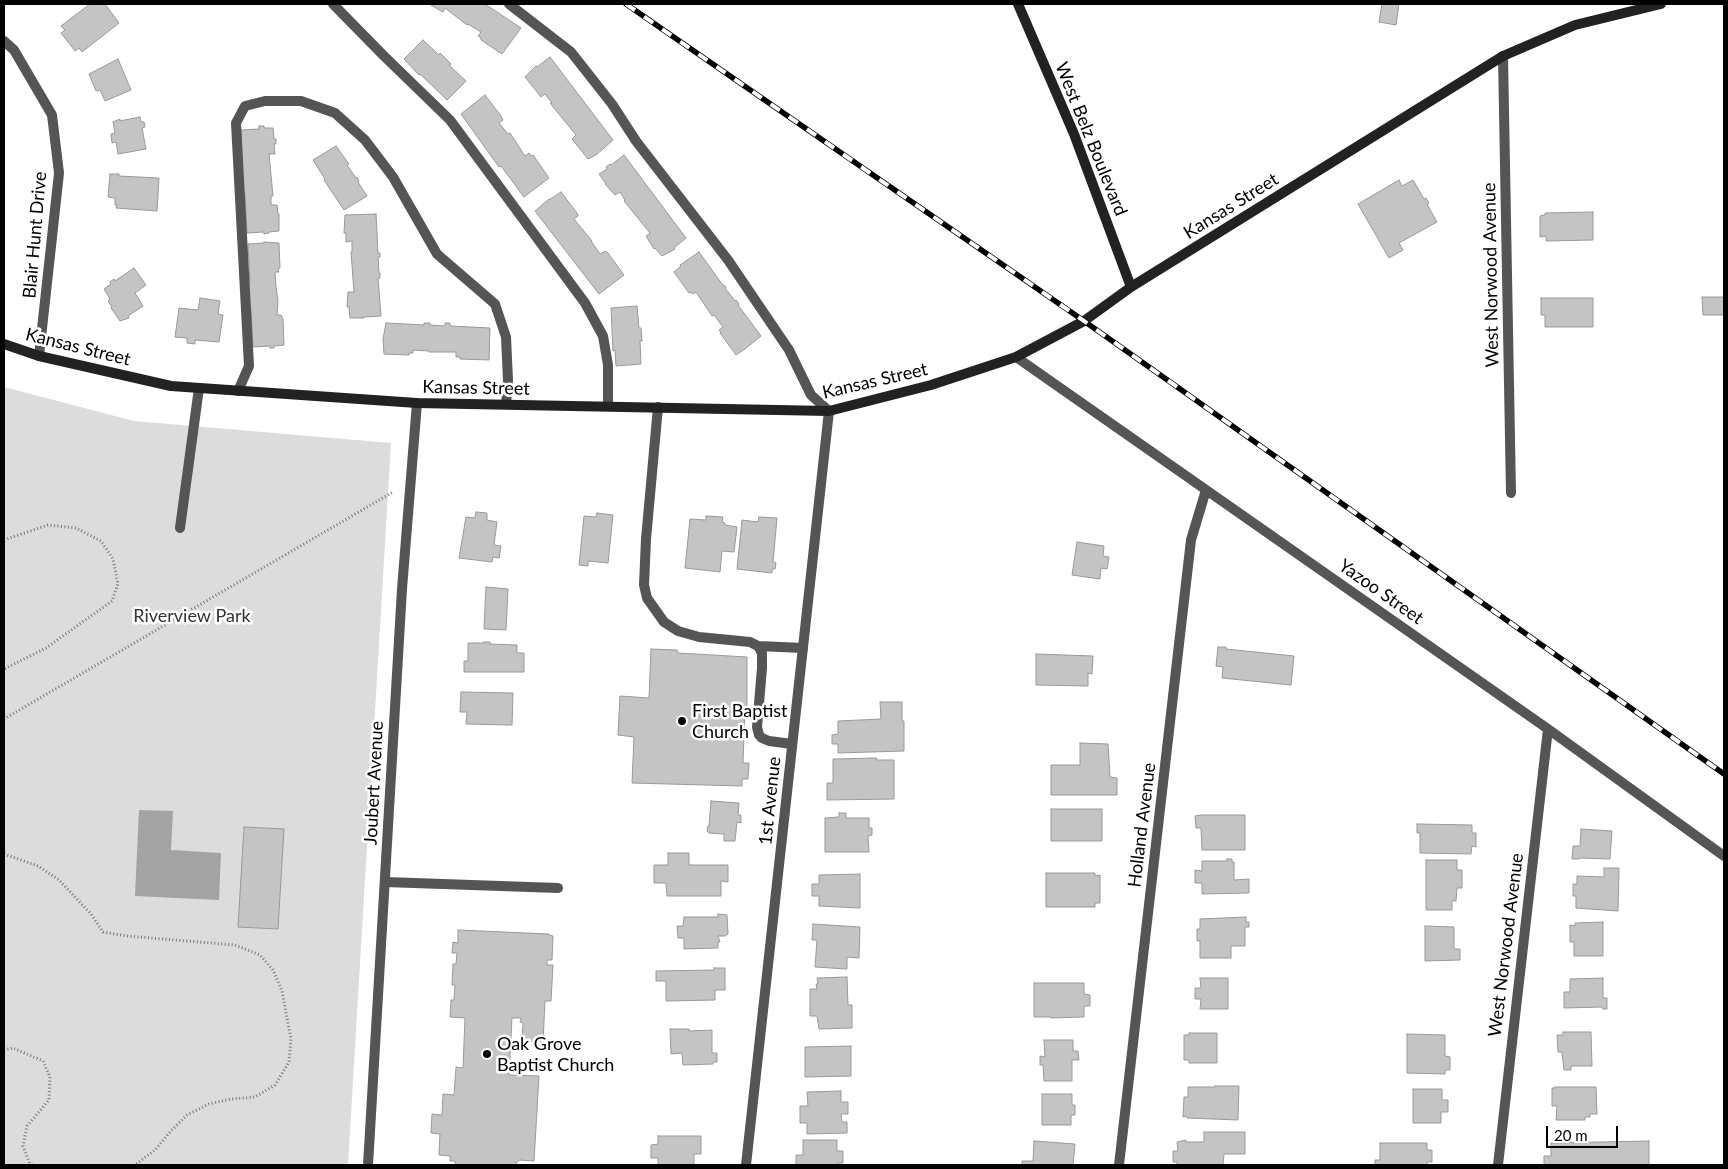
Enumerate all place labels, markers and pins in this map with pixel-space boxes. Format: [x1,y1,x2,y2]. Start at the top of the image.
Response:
place label: First Baptist Church [692,700,788,742]
marker: First Baptist Church [676,715,688,727]
place label: Oak Grove Baptist Church [497,1033,614,1076]
marker: Oak Grove Baptist Church [481,1048,493,1060]

